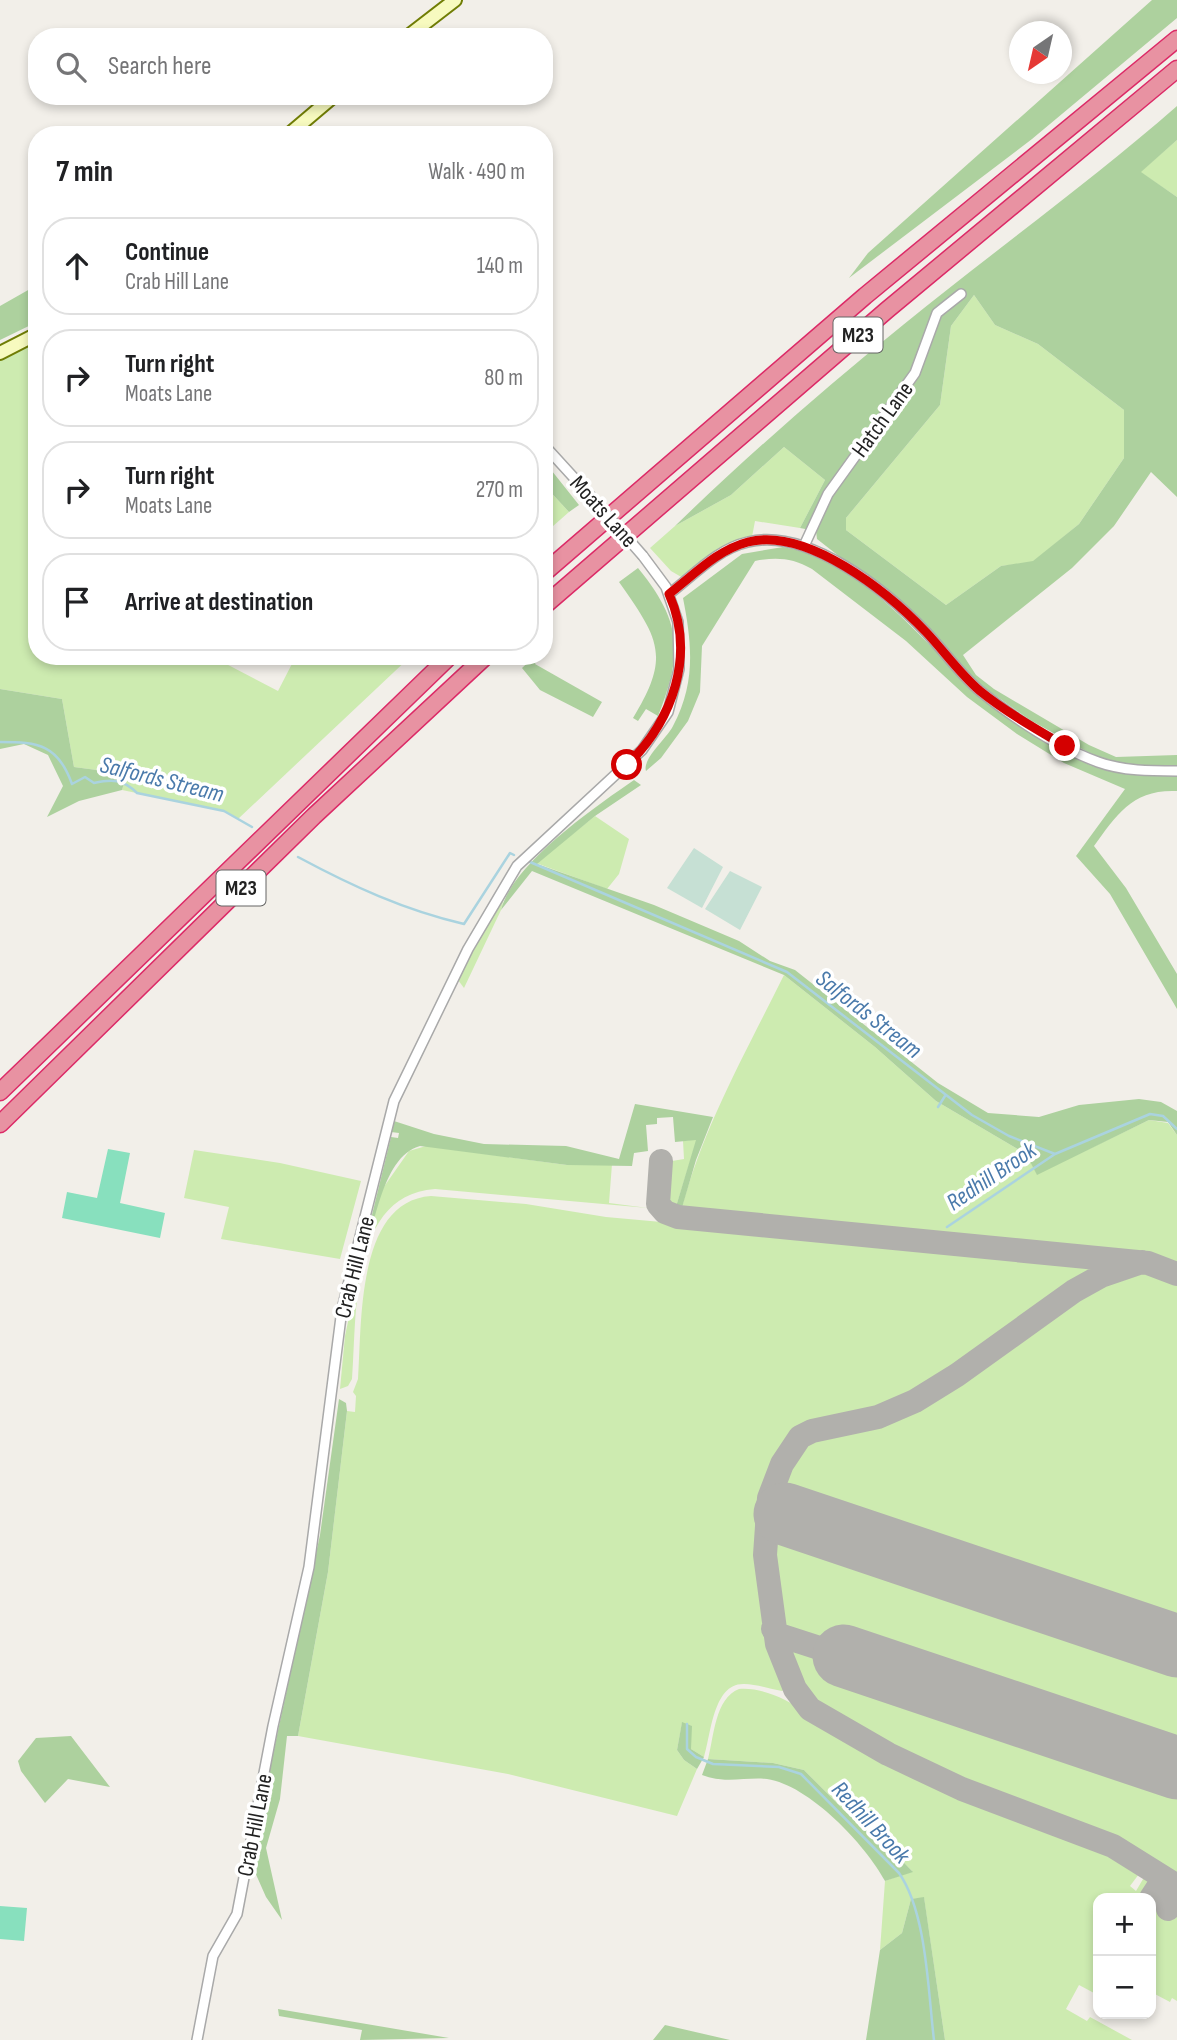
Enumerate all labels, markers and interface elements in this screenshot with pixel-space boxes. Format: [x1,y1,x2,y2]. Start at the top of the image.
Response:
north arrow [1009,21,1072,84]
search box [28,28,553,105]
icon: search [52,48,90,86]
text: Search here [108,51,211,82]
text: 7 min [56,154,113,190]
text: Walk · 490 m [428,158,525,186]
text: Continue [125,237,209,268]
icon: ahead [58,247,96,285]
text: 140 m [477,252,523,280]
text: Crab Hill Lane [125,268,229,296]
road number: M23 [834,318,882,352]
text: Turn right [125,349,214,380]
icon: right [58,359,96,397]
text: 80 m [484,364,523,392]
street label: Hatch Lane [846,376,920,463]
text: Moats Lane [125,380,212,408]
text: Turn right [125,461,214,492]
street label: Moats Lane [564,470,643,553]
icon: right [58,471,96,509]
text: 270 m [476,476,523,504]
text: Moats Lane [125,492,212,520]
icon: arrive [58,583,96,621]
text: Arrive at destination [125,587,313,618]
route end [1049,730,1080,761]
route start [611,749,642,780]
water label: Salfords Stream [97,750,227,809]
road number: M23 [216,870,266,906]
water label: Salfords Stream [810,964,927,1065]
water label: Redhill Brook [941,1135,1043,1217]
street label: Crab Hill Lane [329,1213,381,1321]
street label: Crab Hill Lane [231,1771,279,1879]
water label: Redhill Brook [825,1775,917,1870]
map controls [1093,1893,1156,2019]
button: + [1093,1893,1156,1956]
button: − [1093,1956,1156,2019]

